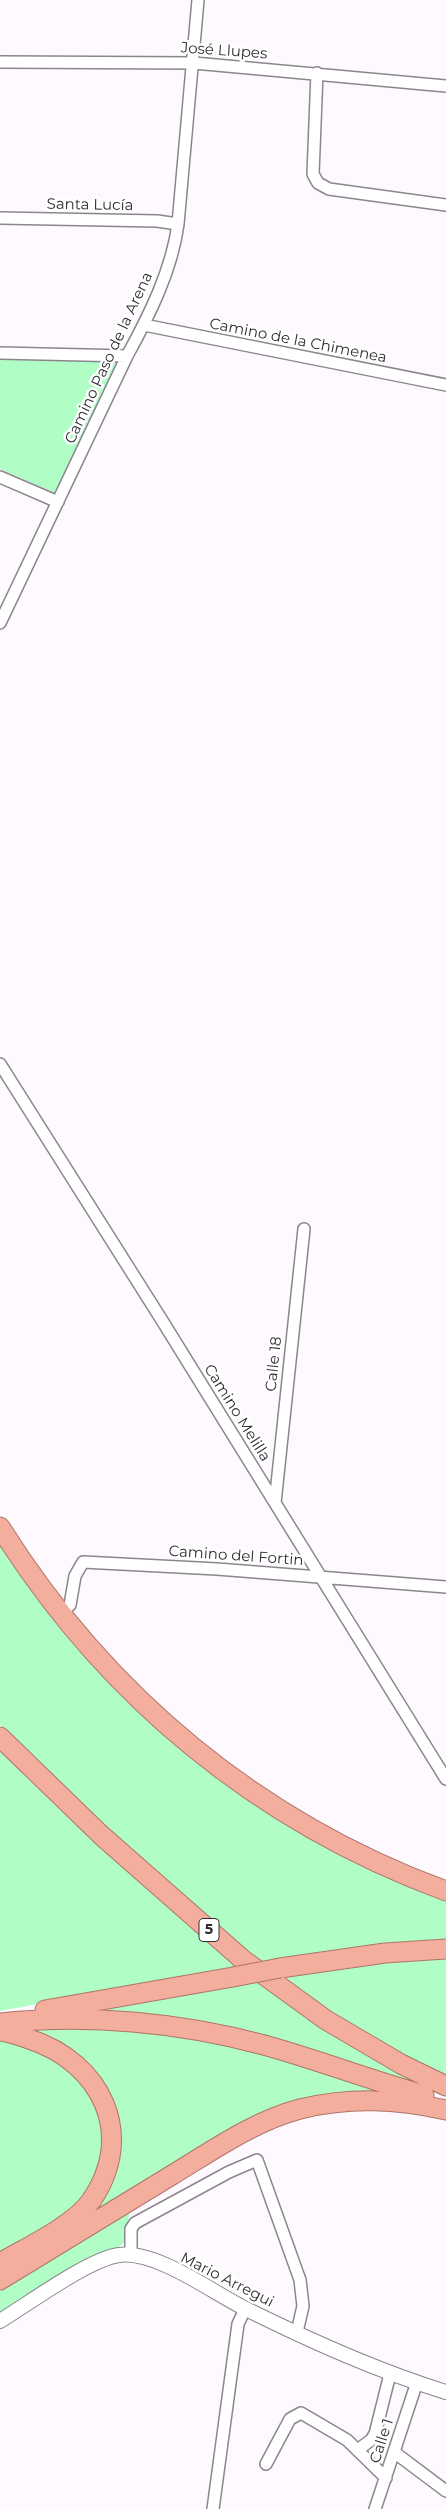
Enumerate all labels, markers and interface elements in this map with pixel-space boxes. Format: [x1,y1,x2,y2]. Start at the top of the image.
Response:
street label: José Llupes [180,39,268,63]
street label: Santa Lucía [46,195,134,215]
street label: Camino Paso de la Arena [61,269,157,447]
street label: Camino de la Chimenea [208,315,388,367]
street label: Calle 18 [262,1336,286,1392]
street label: Camino Melilla [200,1361,274,1465]
street label: Camino del Fortin [168,1542,304,1570]
road number: 5 [199,1918,219,1942]
street label: Mario Arregui [177,2249,277,2311]
street label: Calle 1 [366,2416,398,2466]

